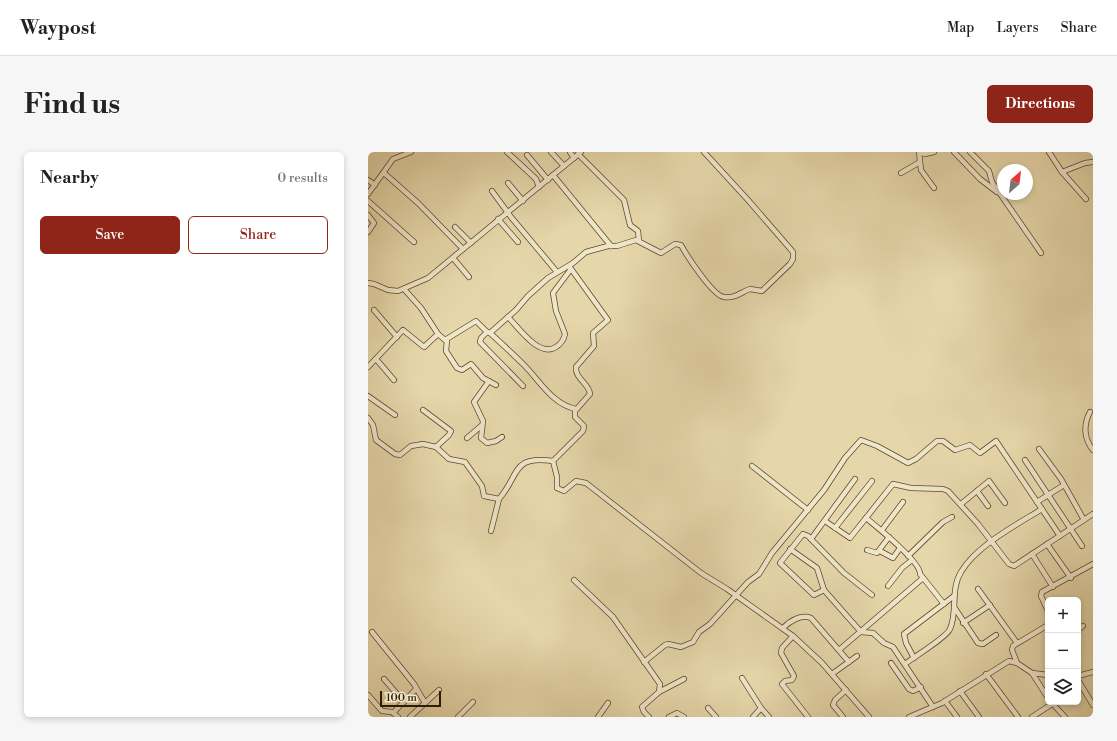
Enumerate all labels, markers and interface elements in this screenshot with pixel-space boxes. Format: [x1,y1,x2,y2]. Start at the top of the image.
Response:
text: Waypost [20,16,96,40]
text: Map [947,19,974,37]
text: Layers [996,19,1039,37]
text: Share [1061,19,1097,37]
button: Directions [987,85,1093,123]
text: Find us [24,87,120,122]
north arrow [997,164,1033,200]
text: Nearby [40,167,99,189]
text: 0 results [277,170,328,186]
button: Save [40,216,180,254]
button: Share [188,216,328,254]
map controls [1045,597,1081,705]
button: + [1045,597,1081,633]
button: − [1045,633,1081,669]
button: layers [1045,669,1081,705]
scale bar [380,689,441,708]
text: 100 m [386,691,417,705]

